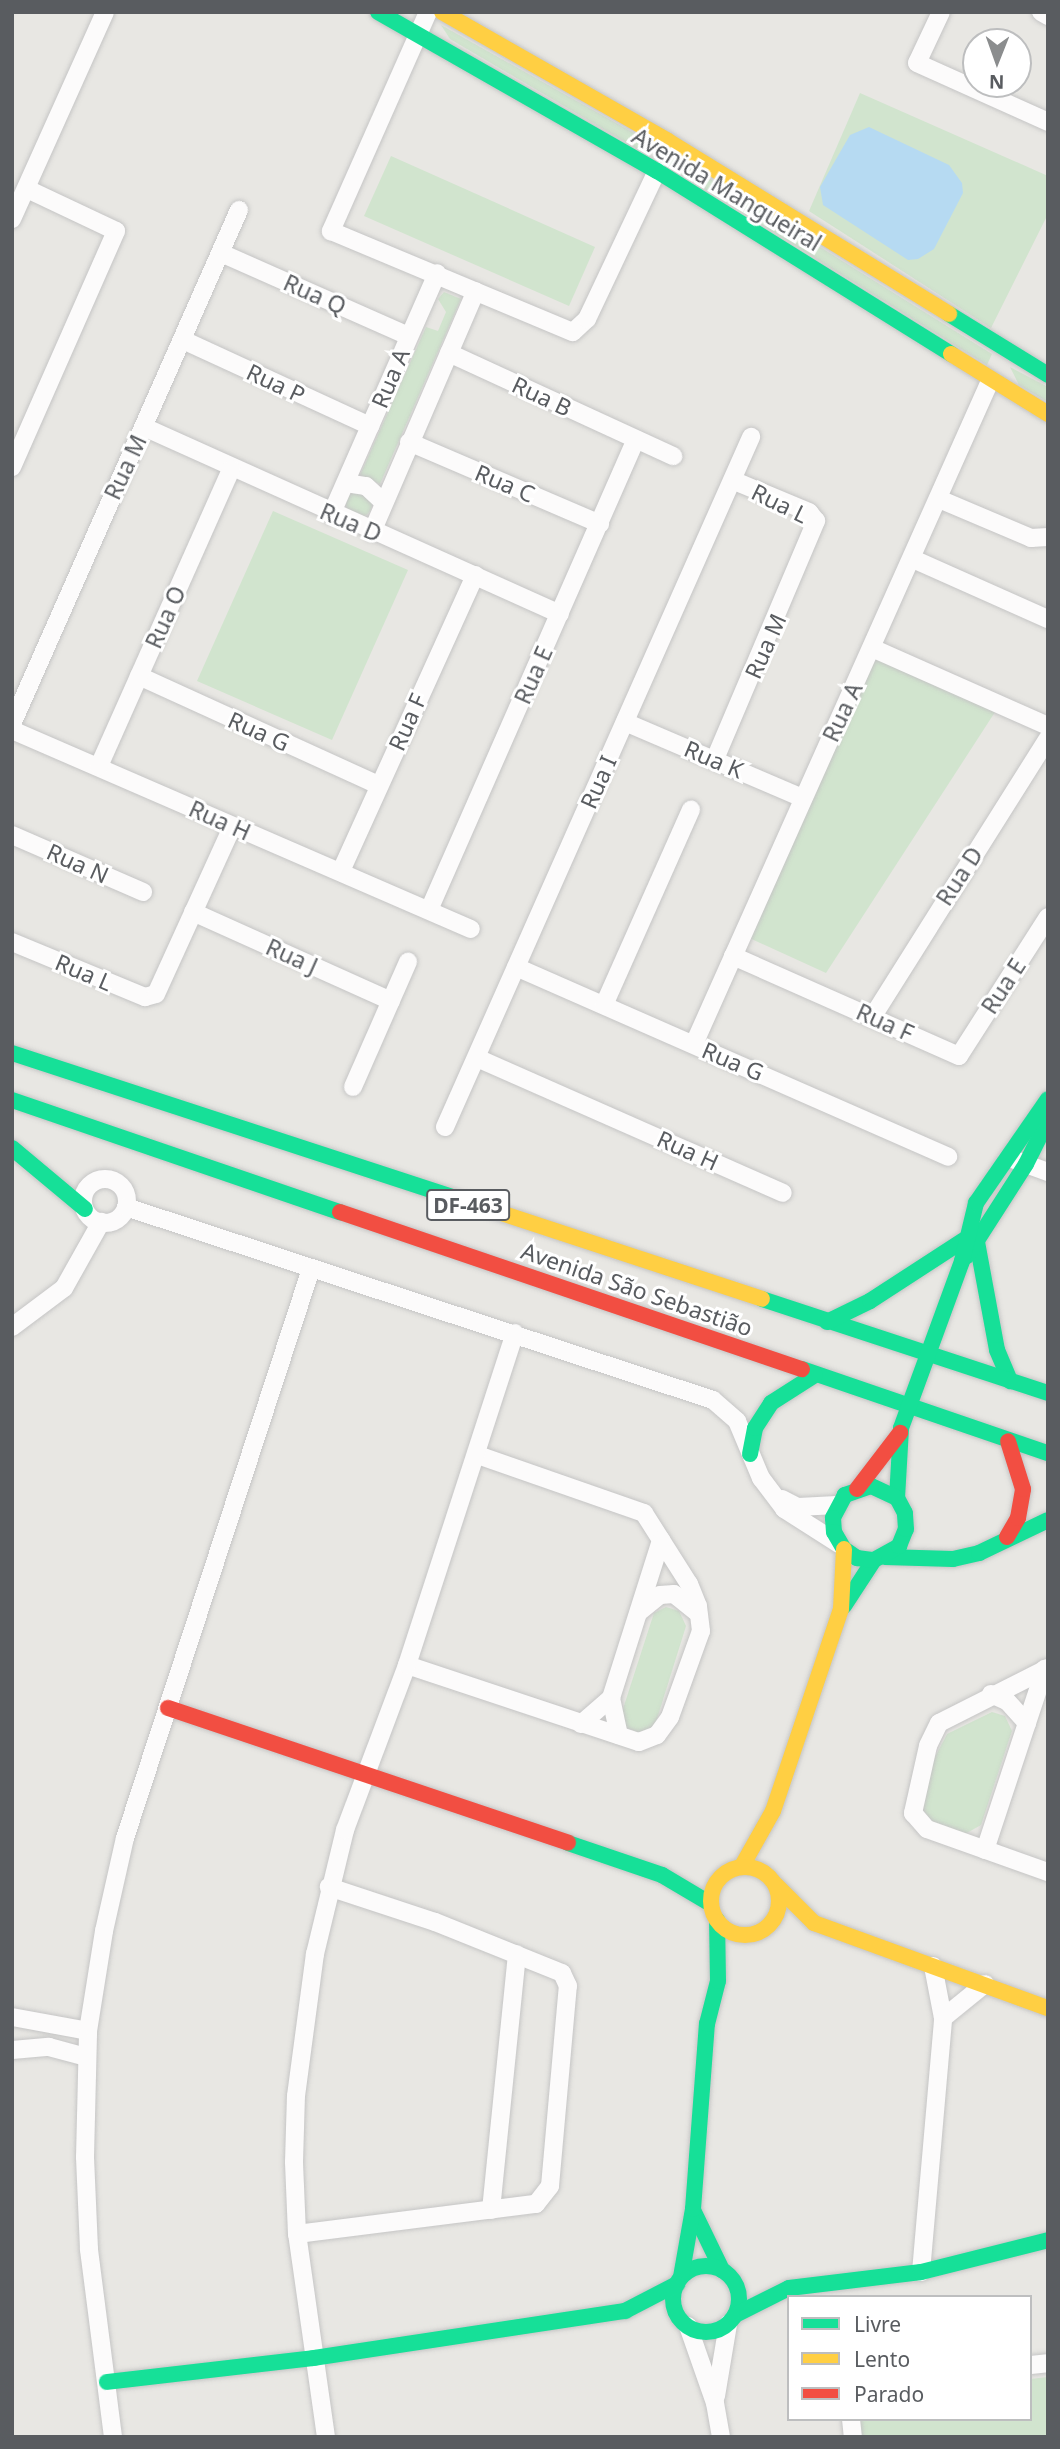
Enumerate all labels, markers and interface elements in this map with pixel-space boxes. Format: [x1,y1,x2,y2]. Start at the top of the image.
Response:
north arrow [962,28,1032,98]
text: N [989,69,1005,95]
street label: Avenida Mangueiral [627,122,827,256]
street label: Rua Q [280,268,350,320]
street label: Rua A [365,344,415,412]
street label: Rua P [242,358,310,408]
street label: Rua B [508,370,576,422]
street label: Rua M [98,430,152,504]
street label: Rua C [471,458,539,508]
street label: Rua L [747,478,813,528]
street label: Rua D [316,497,386,547]
street label: Rua O [139,582,191,652]
street label: Rua M [739,609,791,683]
street label: Rua E [508,642,558,708]
street label: Rua A [816,678,868,746]
street label: Rua F [382,689,432,755]
street label: Rua G [224,705,294,757]
street label: Rua K [680,734,748,784]
street label: Rua I [574,751,622,813]
street label: Rua H [185,794,255,846]
street label: Rua N [43,837,113,889]
street label: Rua D [930,842,988,910]
street label: Rua J [262,932,322,980]
street label: Rua L [51,948,117,996]
street label: Rua E [975,953,1031,1019]
street label: Rua F [852,997,918,1047]
street label: Rua G [698,1036,768,1086]
street label: Rua H [653,1124,723,1176]
road number: DF-463 [426,1188,510,1222]
street label: Avenida São Sebastião [518,1236,756,1342]
legend [787,2295,1032,2421]
text: Livre [854,2310,901,2338]
text: Lento [854,2345,910,2373]
text: Parado [854,2380,924,2408]

